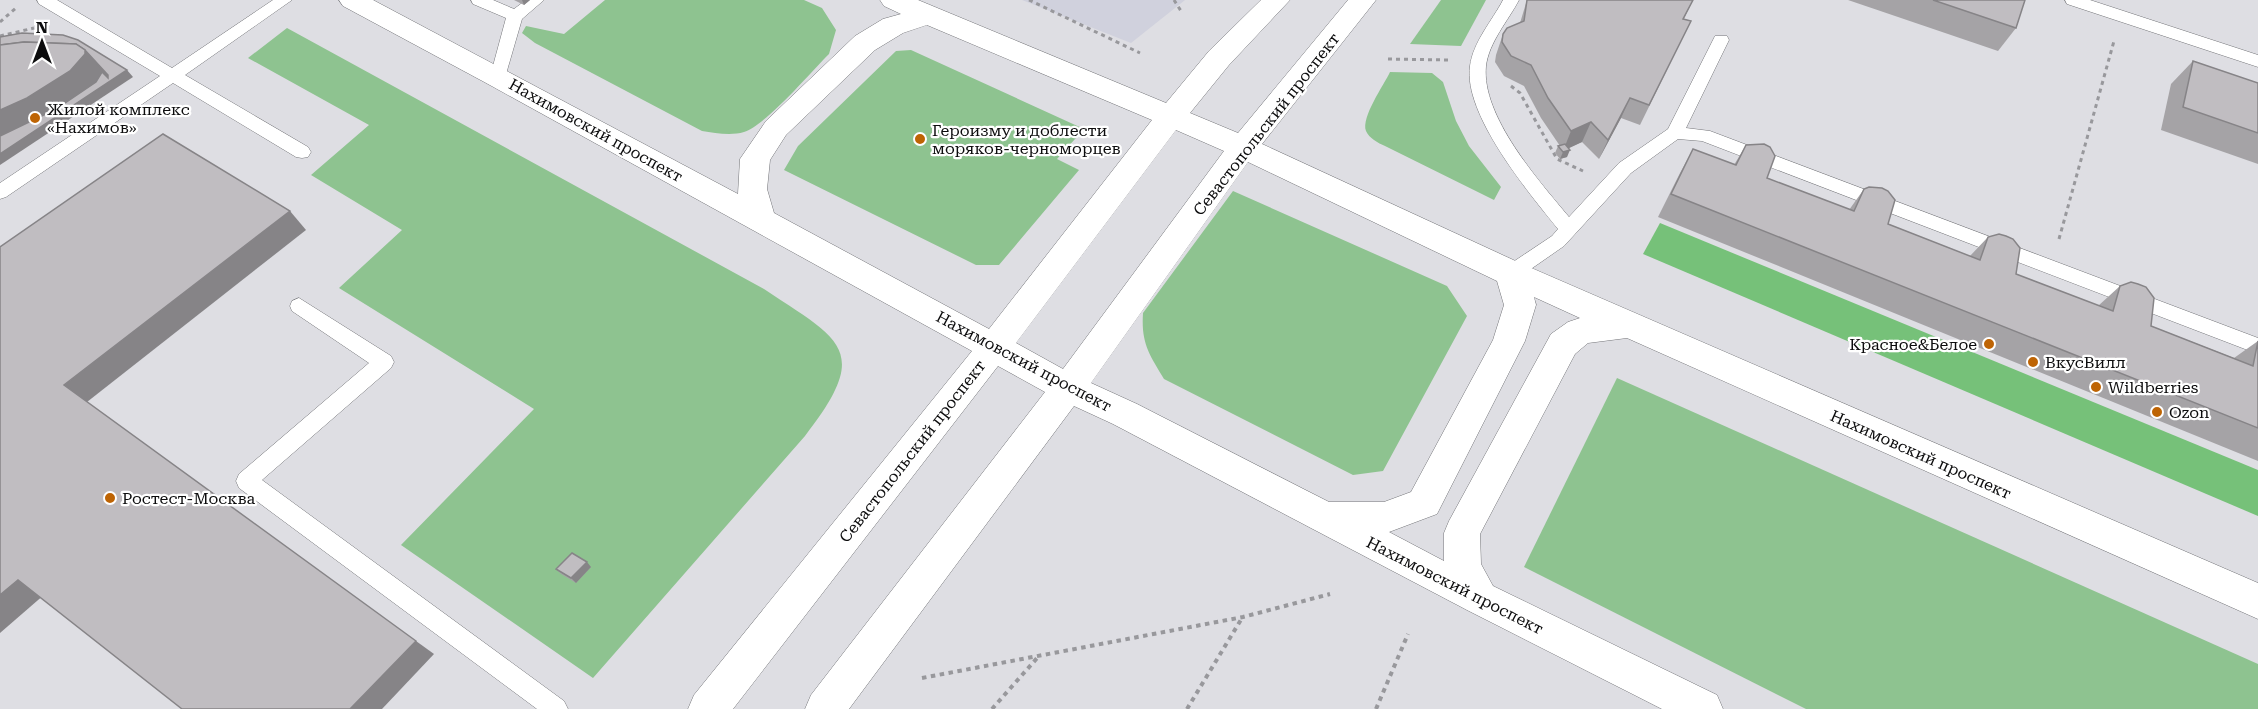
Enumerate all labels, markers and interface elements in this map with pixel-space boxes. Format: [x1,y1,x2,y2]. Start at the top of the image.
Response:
north arrow [12,12,72,72]
text: N [36,18,48,37]
street label: Севастопольский проспект [1189,29,1344,219]
street label: Нахимовский проспект [505,75,686,186]
place label: Жилой комплекс «Нахимов» [47,100,190,137]
marker: Жилой комплекс «Нахимов» [28,111,42,125]
place label: Героизму и доблести моряков-черноморцев [932,121,1121,158]
marker: Героизму и доблести моряков-черноморцев [913,132,927,146]
street label: Нахимовский проспект [933,307,1115,416]
place label: Красное&Белое [1849,335,1977,354]
marker: Красное&Белое [1982,337,1996,351]
place label: ВкусВилл [2045,353,2126,372]
marker: ВкусВилл [2026,355,2040,369]
street label: Севастопольский проспект [835,356,990,546]
place label: Wildberries [2108,378,2199,397]
marker: Wildberries [2089,380,2103,394]
place label: Ozon [2169,403,2209,422]
marker: Ozon [2150,405,2164,419]
street label: Нахимовский проспект [1827,406,2014,503]
place label: Ростест-Москва [122,489,255,508]
marker: Ростест-Москва [103,491,117,505]
street label: Нахимовский проспект [1363,533,1546,638]

